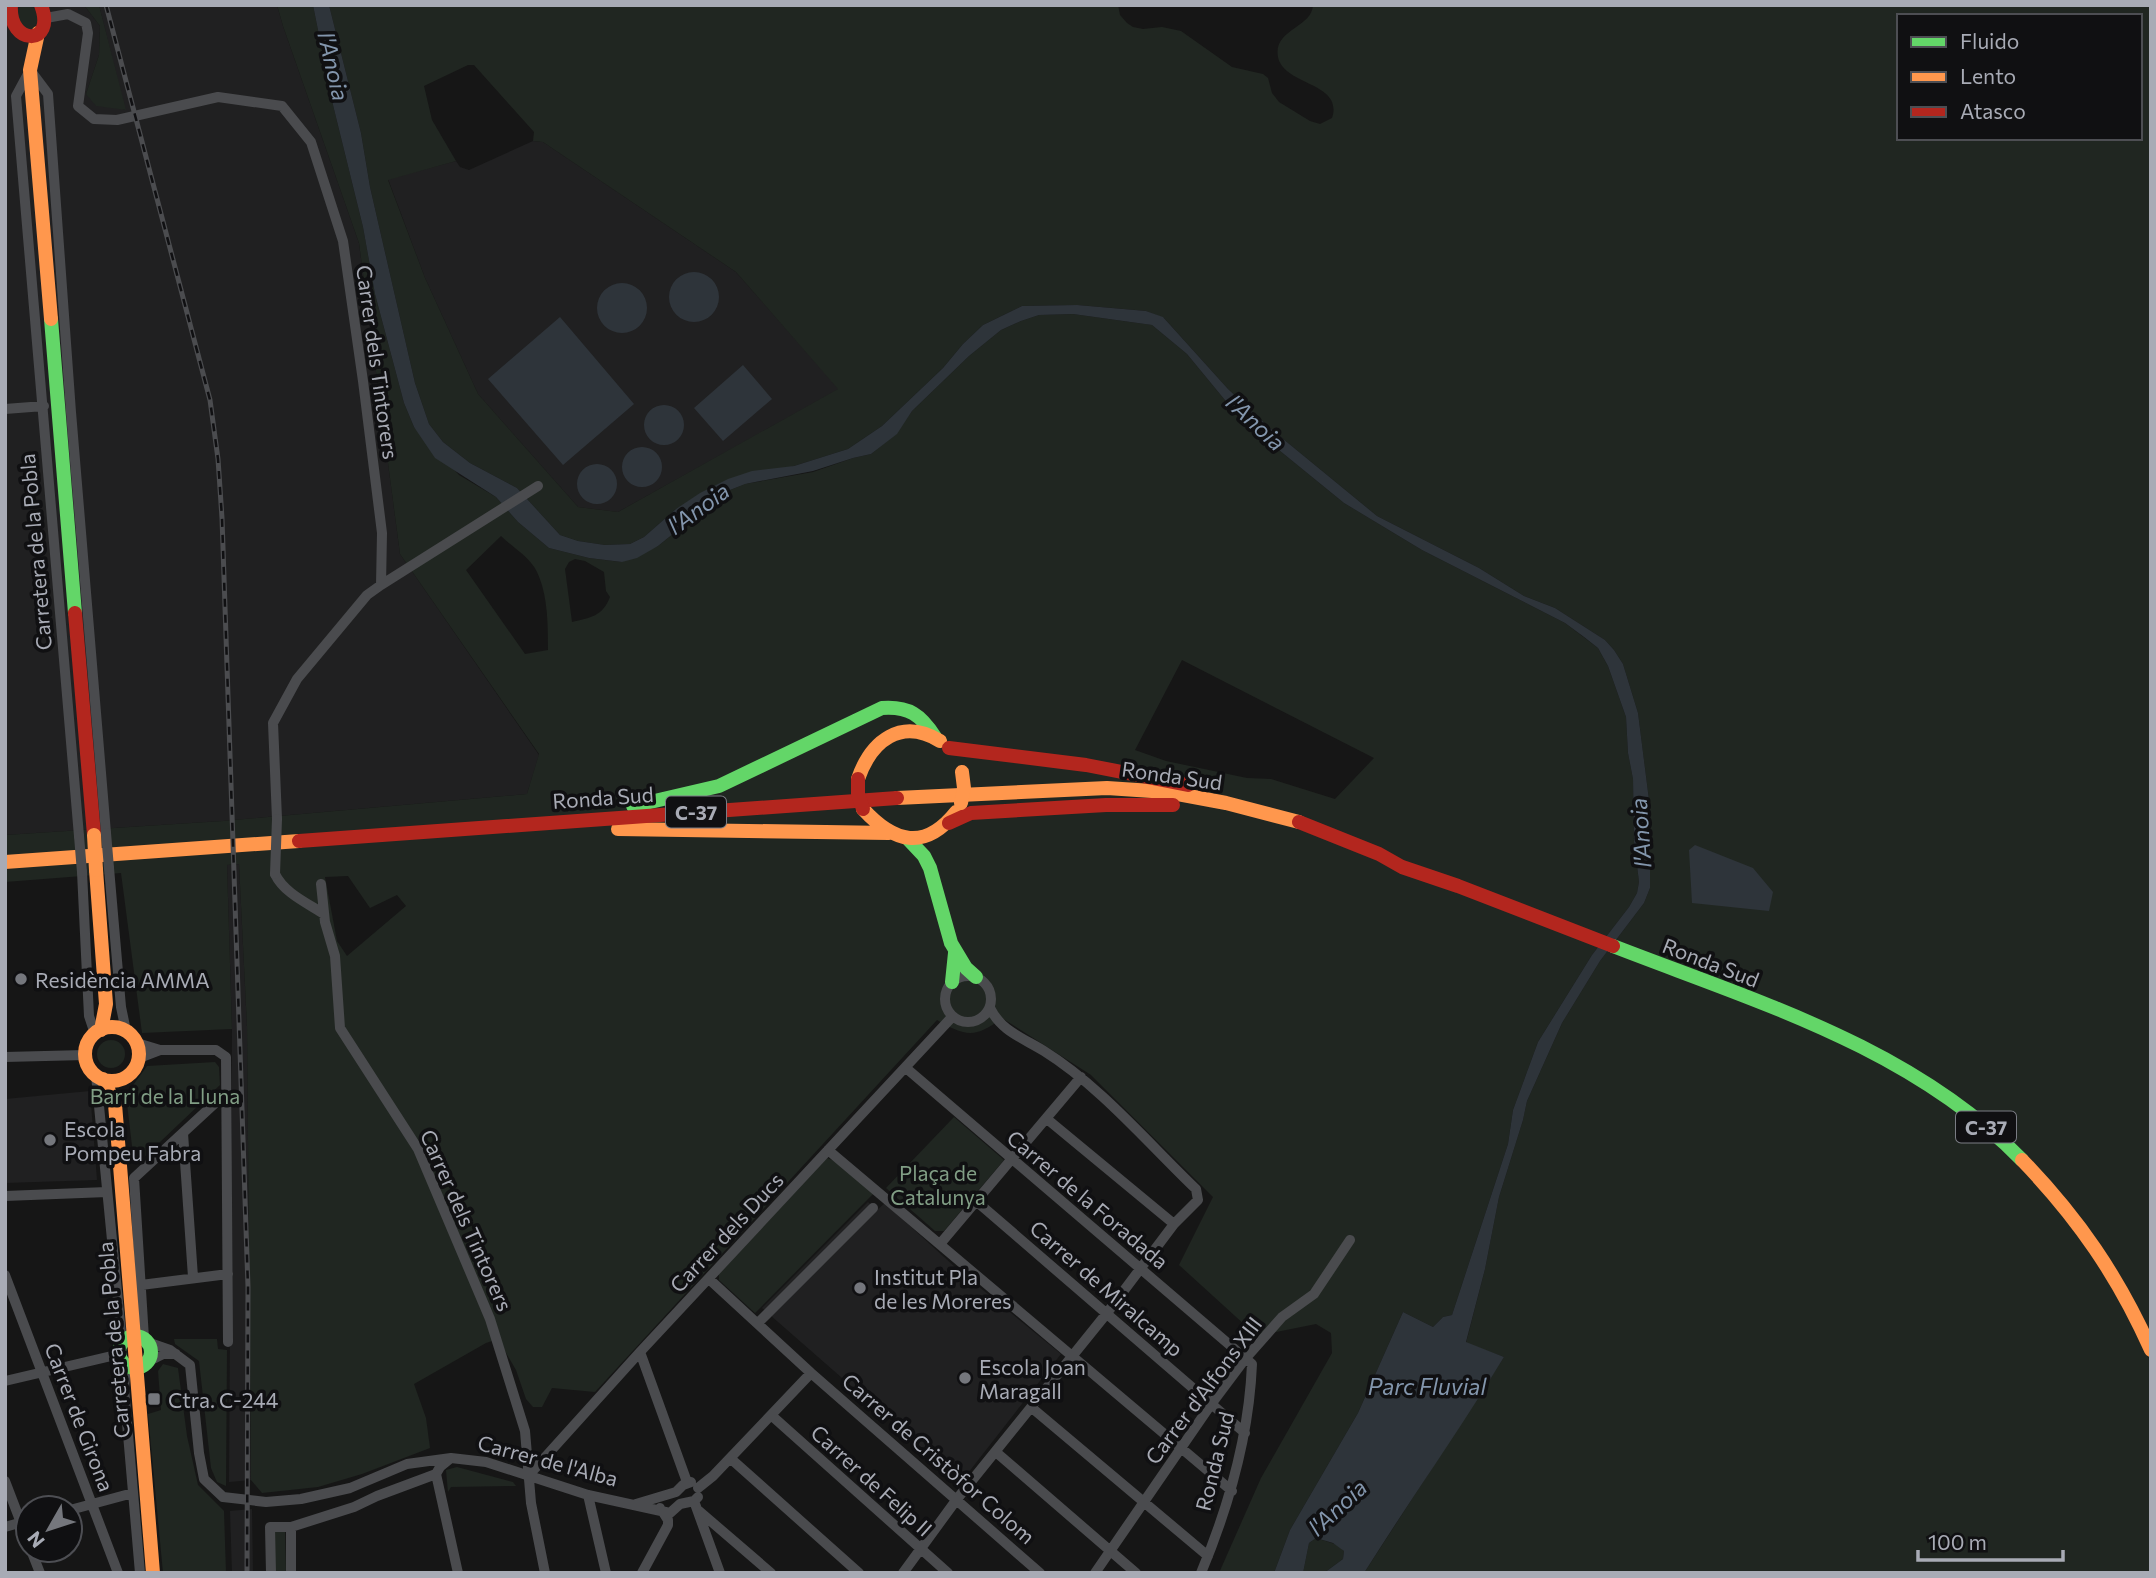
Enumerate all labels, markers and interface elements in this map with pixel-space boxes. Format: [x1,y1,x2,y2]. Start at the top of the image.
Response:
legend [1897,14,2142,140]
text: Fluido [1960,28,2019,53]
water label: l'Anoia [312,29,356,103]
text: Lento [1960,63,2016,88]
text: Atasco [1960,98,2026,123]
street label: Carrer dels Tintorers [352,263,404,461]
water label: l'Anoia [1221,388,1291,456]
street label: Carretera de la Pobla [14,453,56,651]
water label: l'Anoia [661,476,735,540]
street label: Ronda Sud [1120,756,1224,794]
street label: Ronda Sud [552,781,654,813]
road number: C-37 [666,796,726,828]
water label: l'Anoia [1624,797,1656,869]
street label: Ronda Sud [1659,932,1763,992]
place label: Residència AMMA [35,967,210,992]
marker: Residència AMMA [13,971,29,987]
park label: Barri de la Lluna [90,1083,240,1108]
road number: C-37 [1956,1112,2016,1142]
place label: Escola Pompeu Fabra [64,1116,201,1165]
street label: Carrer de la Foradada [1002,1124,1174,1274]
street label: Carrer dels Tintorers [416,1125,518,1315]
marker: Escola Pompeu Fabra [42,1132,58,1148]
park label: Plaça de Catalunya [890,1160,986,1209]
street label: Carrer dels Ducs [664,1167,788,1297]
street label: Carrer de Miralcamp [1025,1215,1189,1361]
street label: Carretera de la Pobla [92,1241,134,1439]
place label: Institut Pla de les Moreres [874,1264,1012,1313]
marker: Institut Pla de les Moreres [852,1280,868,1296]
street label: Carrer d'Alfons XIII [1139,1311,1267,1469]
street label: Carrer de Girona [40,1339,120,1495]
place label: Escola Joan Maragall [979,1354,1086,1403]
street label: Carrer de Cristòfor Colom [838,1368,1040,1548]
marker: Escola Joan Maragall [957,1370,973,1386]
water label: Parc Fluvial [1368,1372,1487,1400]
place label: Ctra. C-244 [168,1387,279,1412]
marker: Ctra. C-244 [146,1391,162,1407]
street label: Ronda Sud [1190,1409,1238,1513]
street label: Carrer de Felip II [806,1419,938,1541]
street label: Carrer de l'Alba [475,1429,621,1491]
water label: l'Anoia [1302,1473,1372,1541]
north arrow [14,1494,84,1564]
scale bar [1918,1518,2063,1562]
text: N [22,1527,49,1553]
text: 100 m [1928,1529,1987,1554]

